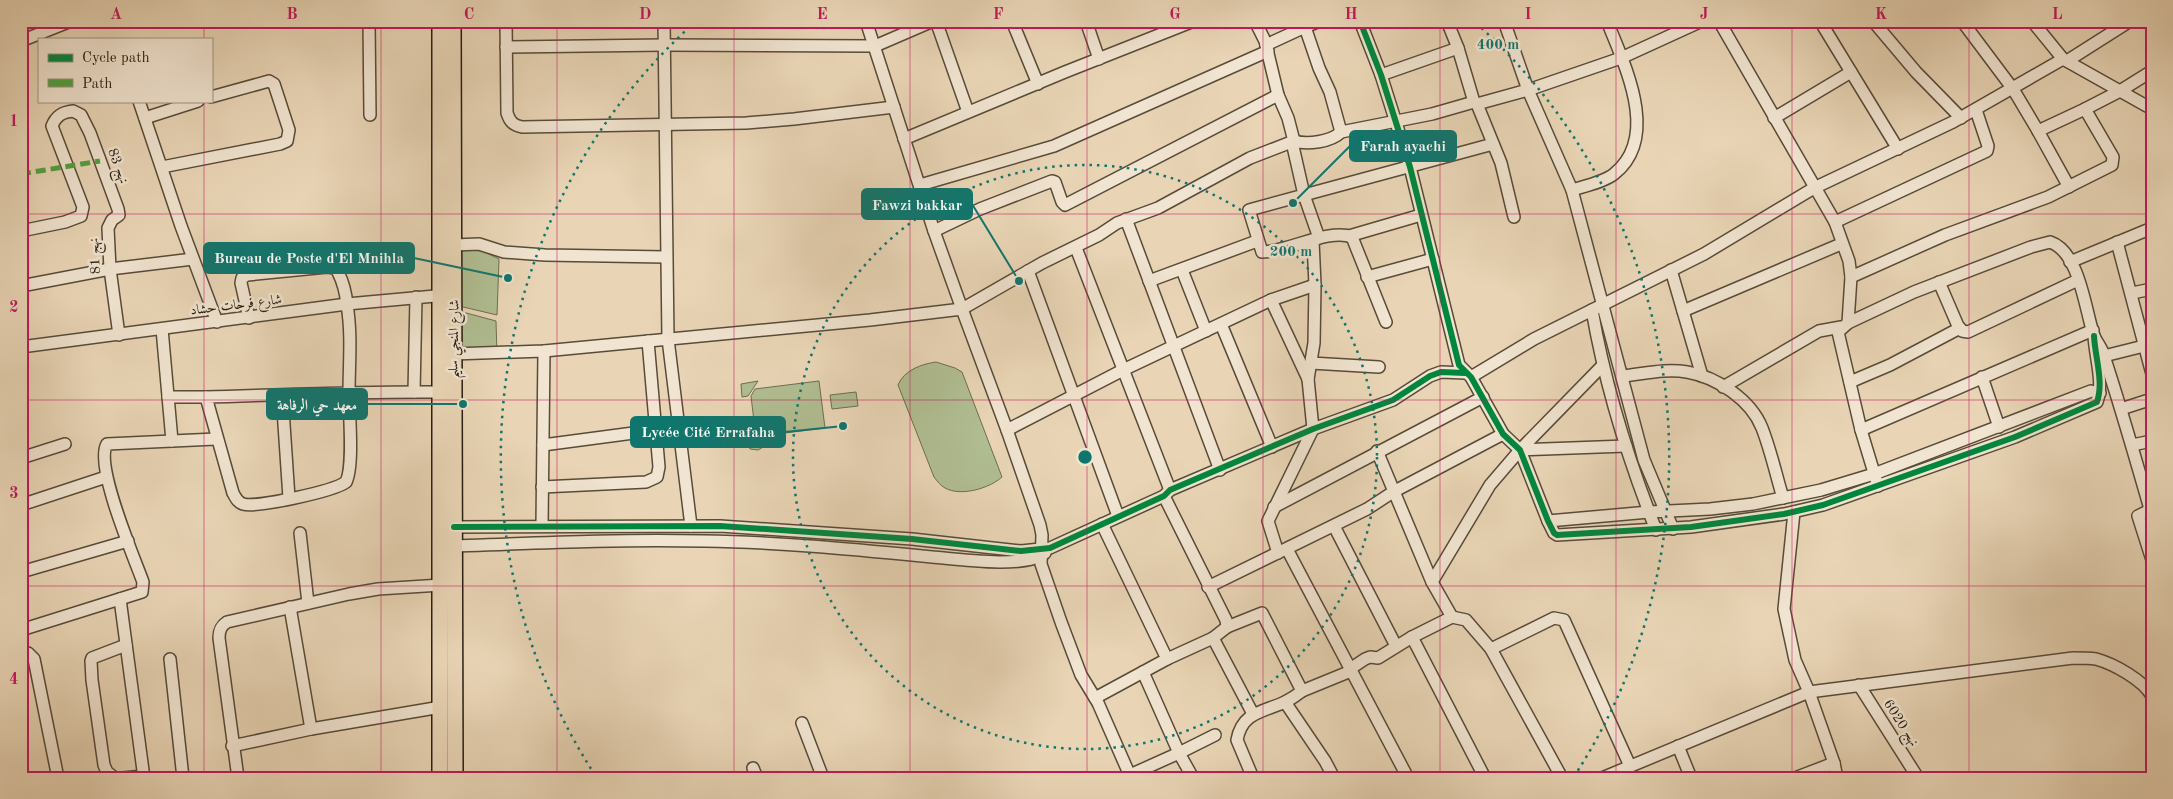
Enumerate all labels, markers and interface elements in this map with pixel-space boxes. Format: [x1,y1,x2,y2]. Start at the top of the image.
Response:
text: A [110,7,122,23]
text: B [286,7,298,23]
text: C [464,7,474,23]
text: D [639,7,651,23]
text: E [816,7,828,23]
text: F [993,7,1004,23]
text: G [1169,7,1181,23]
text: H [1344,7,1358,23]
text: I [1524,7,1532,23]
text: J [1700,7,1709,23]
text: K [1875,7,1887,23]
text: L [2052,7,2063,23]
legend [38,38,212,102]
text: 400 m [1477,38,1519,53]
text: Cycle path [82,51,150,66]
text: Path [82,77,112,92]
text: 1 [9,114,19,130]
callout: Farah ayachi [1350,131,1456,161]
text: Farah ayachi [1360,140,1446,155]
street label: نهج 83 [100,146,131,187]
callout: Fawzi bakkar [862,189,972,219]
text: Fawzi bakkar [872,199,963,214]
street label: نهج 81 [87,237,108,275]
callout: Bureau de Poste d'El Mnihla [204,243,414,273]
text: 200 m [1270,245,1312,260]
text: Bureau de Poste d'El Mnihla [214,252,404,267]
street label: شارع فرحات حشاد [189,292,283,322]
street label: شارع المنجي سليم [446,299,468,379]
text: 2 [9,300,19,316]
callout: معهد حي الرفاهة [267,389,367,419]
text: معهد حي الرفاهة [277,398,357,417]
callout: Lycée Cité Errafaha [631,417,785,447]
text: Lycée Cité Errafaha [641,426,775,441]
centre of rings [1076,448,1094,466]
text: 3 [9,486,19,502]
text: 4 [9,672,19,688]
street label: نهج 6020 [1877,697,1921,752]

